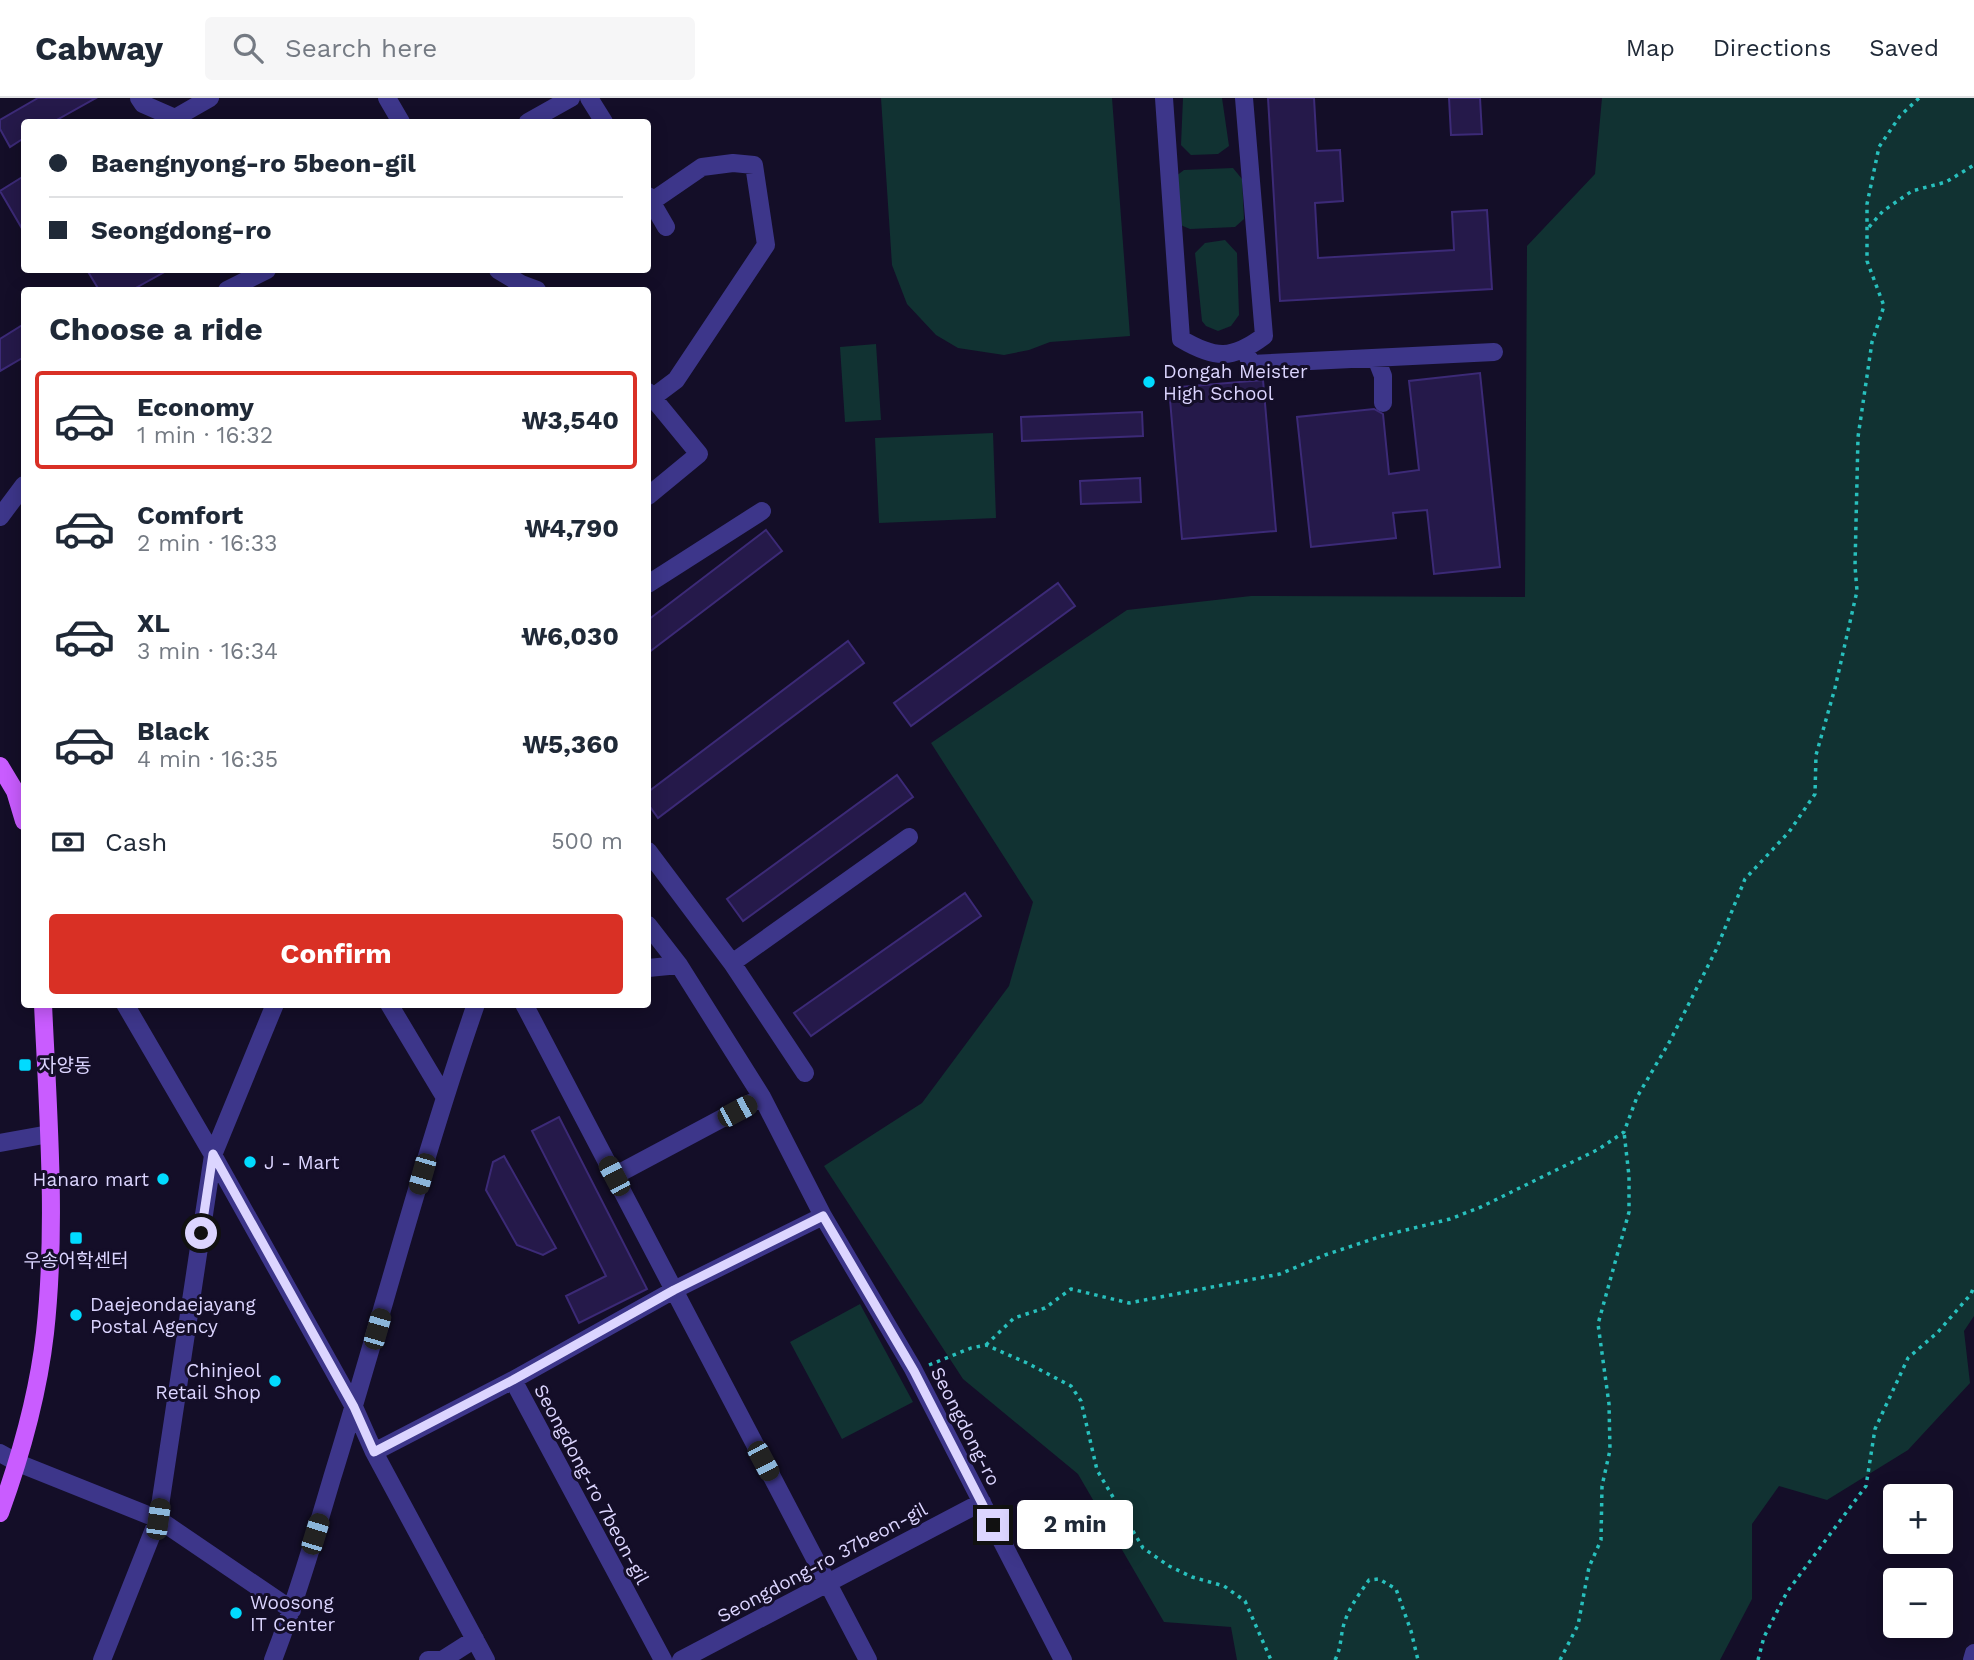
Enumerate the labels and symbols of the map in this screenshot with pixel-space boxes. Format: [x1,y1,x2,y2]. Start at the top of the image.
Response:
place label: Dongah Meister High School [1163,360,1308,405]
marker: Dongah Meister High School [1141,374,1157,390]
place label: 자양동 [39,1054,91,1077]
marker: 자양동 [17,1057,33,1073]
car [714,1092,761,1130]
place label: J - Mart [264,1151,339,1174]
car [407,1151,438,1197]
car [595,1153,634,1199]
marker: J - Mart [242,1154,258,1170]
place label: Hanaro mart [33,1168,149,1191]
marker: Hanaro mart [155,1171,171,1187]
route start [185,1217,217,1249]
marker: 우송어학센터 [68,1230,84,1246]
place label: 우송어학센터 [24,1249,128,1272]
place label: Daejeondaejayang Postal Agency [90,1293,257,1338]
car [362,1306,393,1352]
marker: Daejeondaejayang Postal Agency [68,1307,84,1323]
place label: Chinjeol Retail Shop [155,1359,261,1404]
street label: Seongdong-ro [926,1363,1005,1489]
marker: Chinjeol Retail Shop [267,1373,283,1389]
street label: Seongdong-ro 7beon-gil [529,1380,654,1588]
car [744,1438,783,1484]
car [145,1497,172,1541]
street label: Seongdong-ro 37beon-gil [713,1497,931,1628]
callout: 2 min [1018,1500,1133,1550]
route end [977,1509,1009,1541]
car [299,1511,332,1557]
place label: Woosong IT Center [250,1591,336,1636]
marker: Woosong IT Center [228,1605,244,1621]

